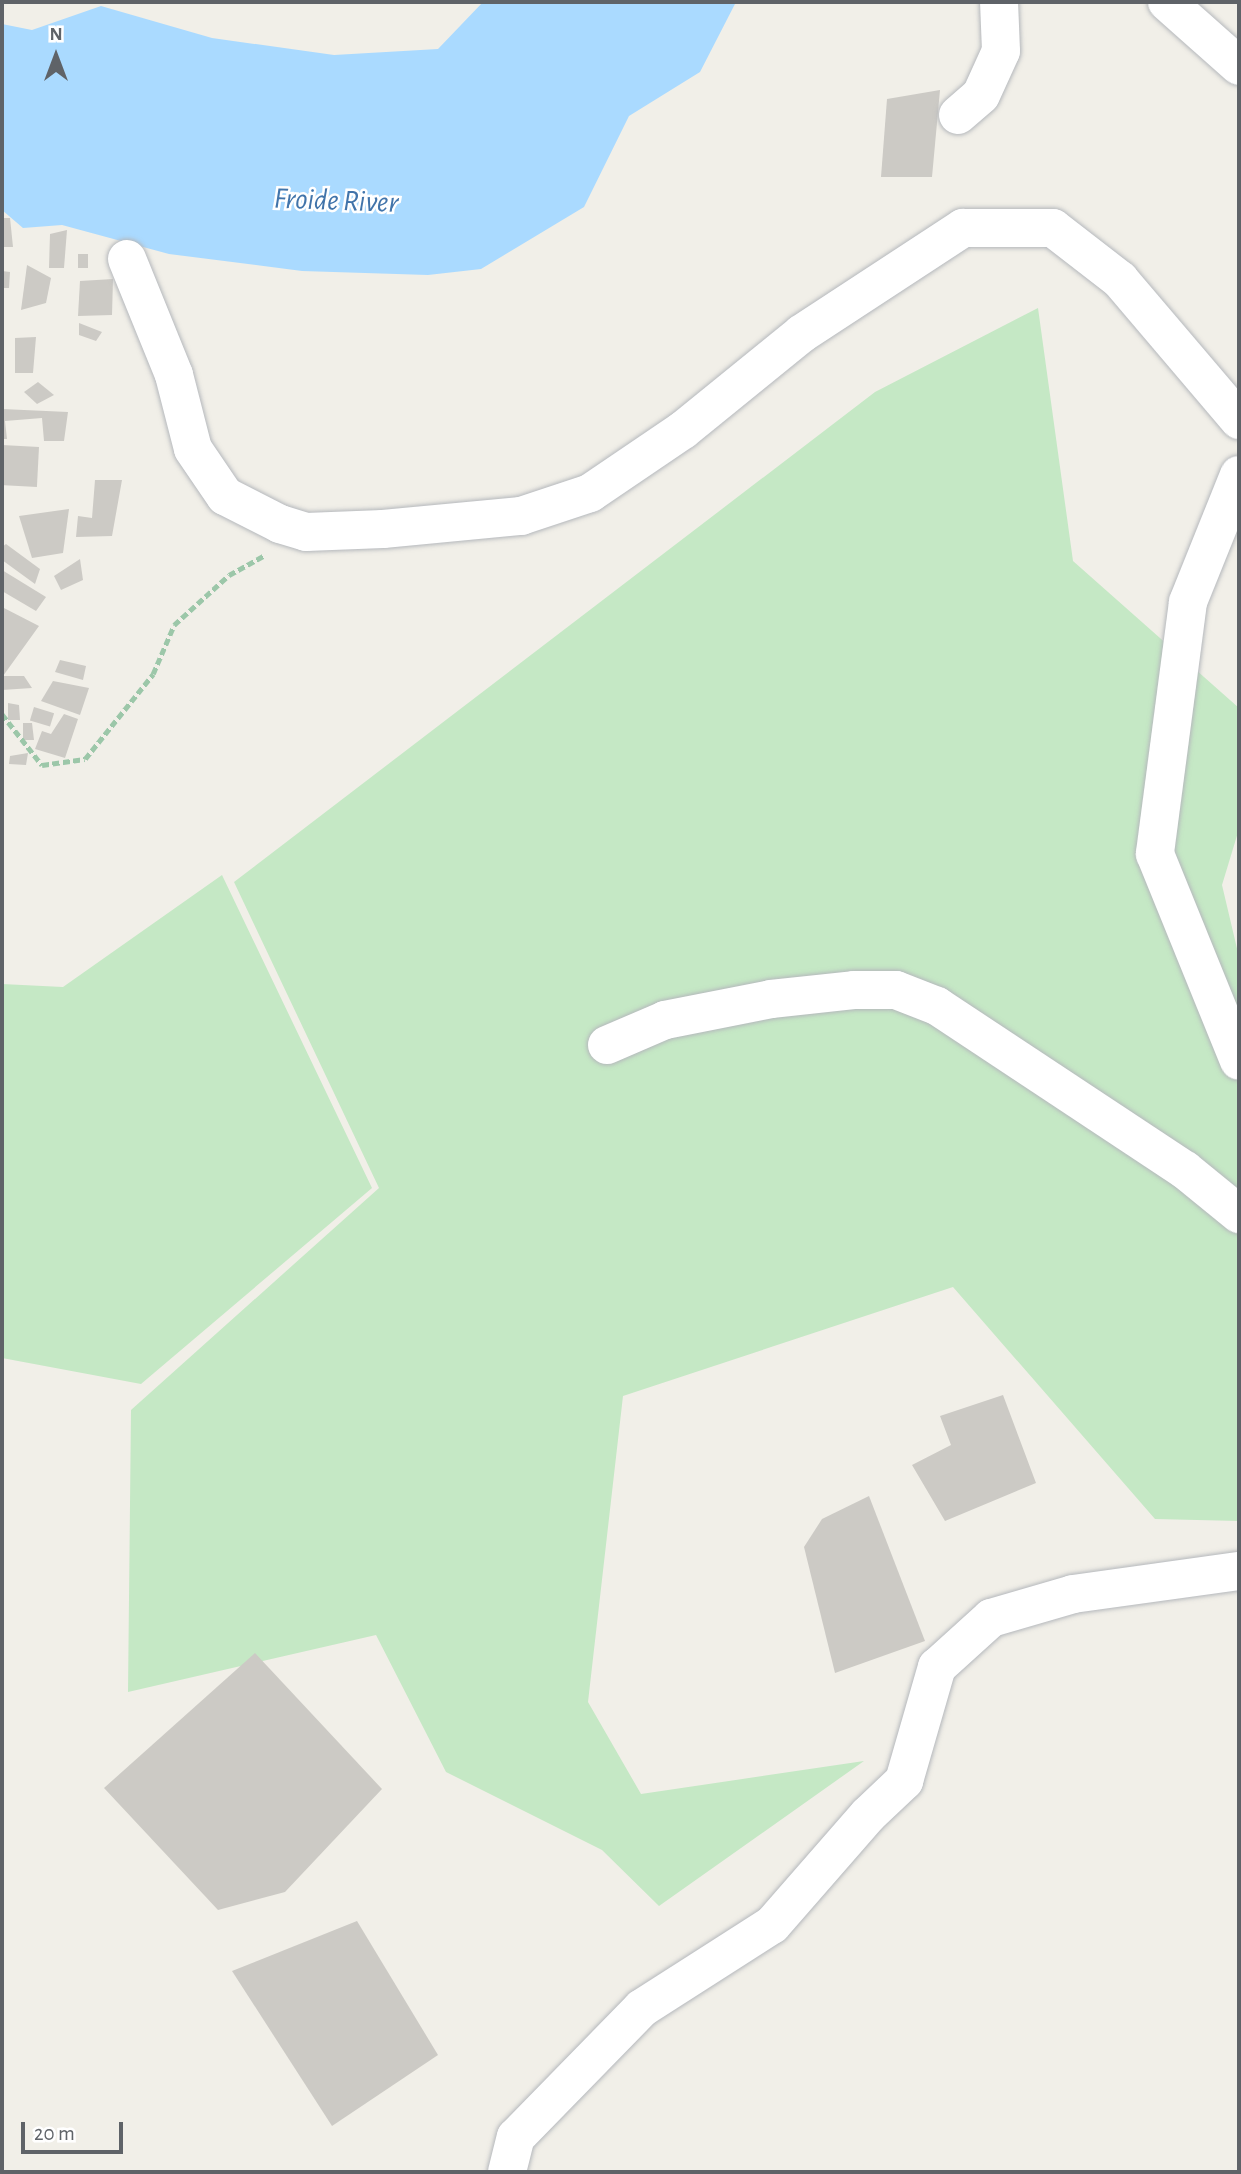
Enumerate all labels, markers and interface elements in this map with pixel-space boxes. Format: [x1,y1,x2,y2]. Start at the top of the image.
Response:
north arrow [21,21,91,91]
text: N [49,25,63,44]
water label: Froide River [273,181,399,221]
scale bar [24,2108,126,2152]
text: 20 m [34,2123,75,2144]

